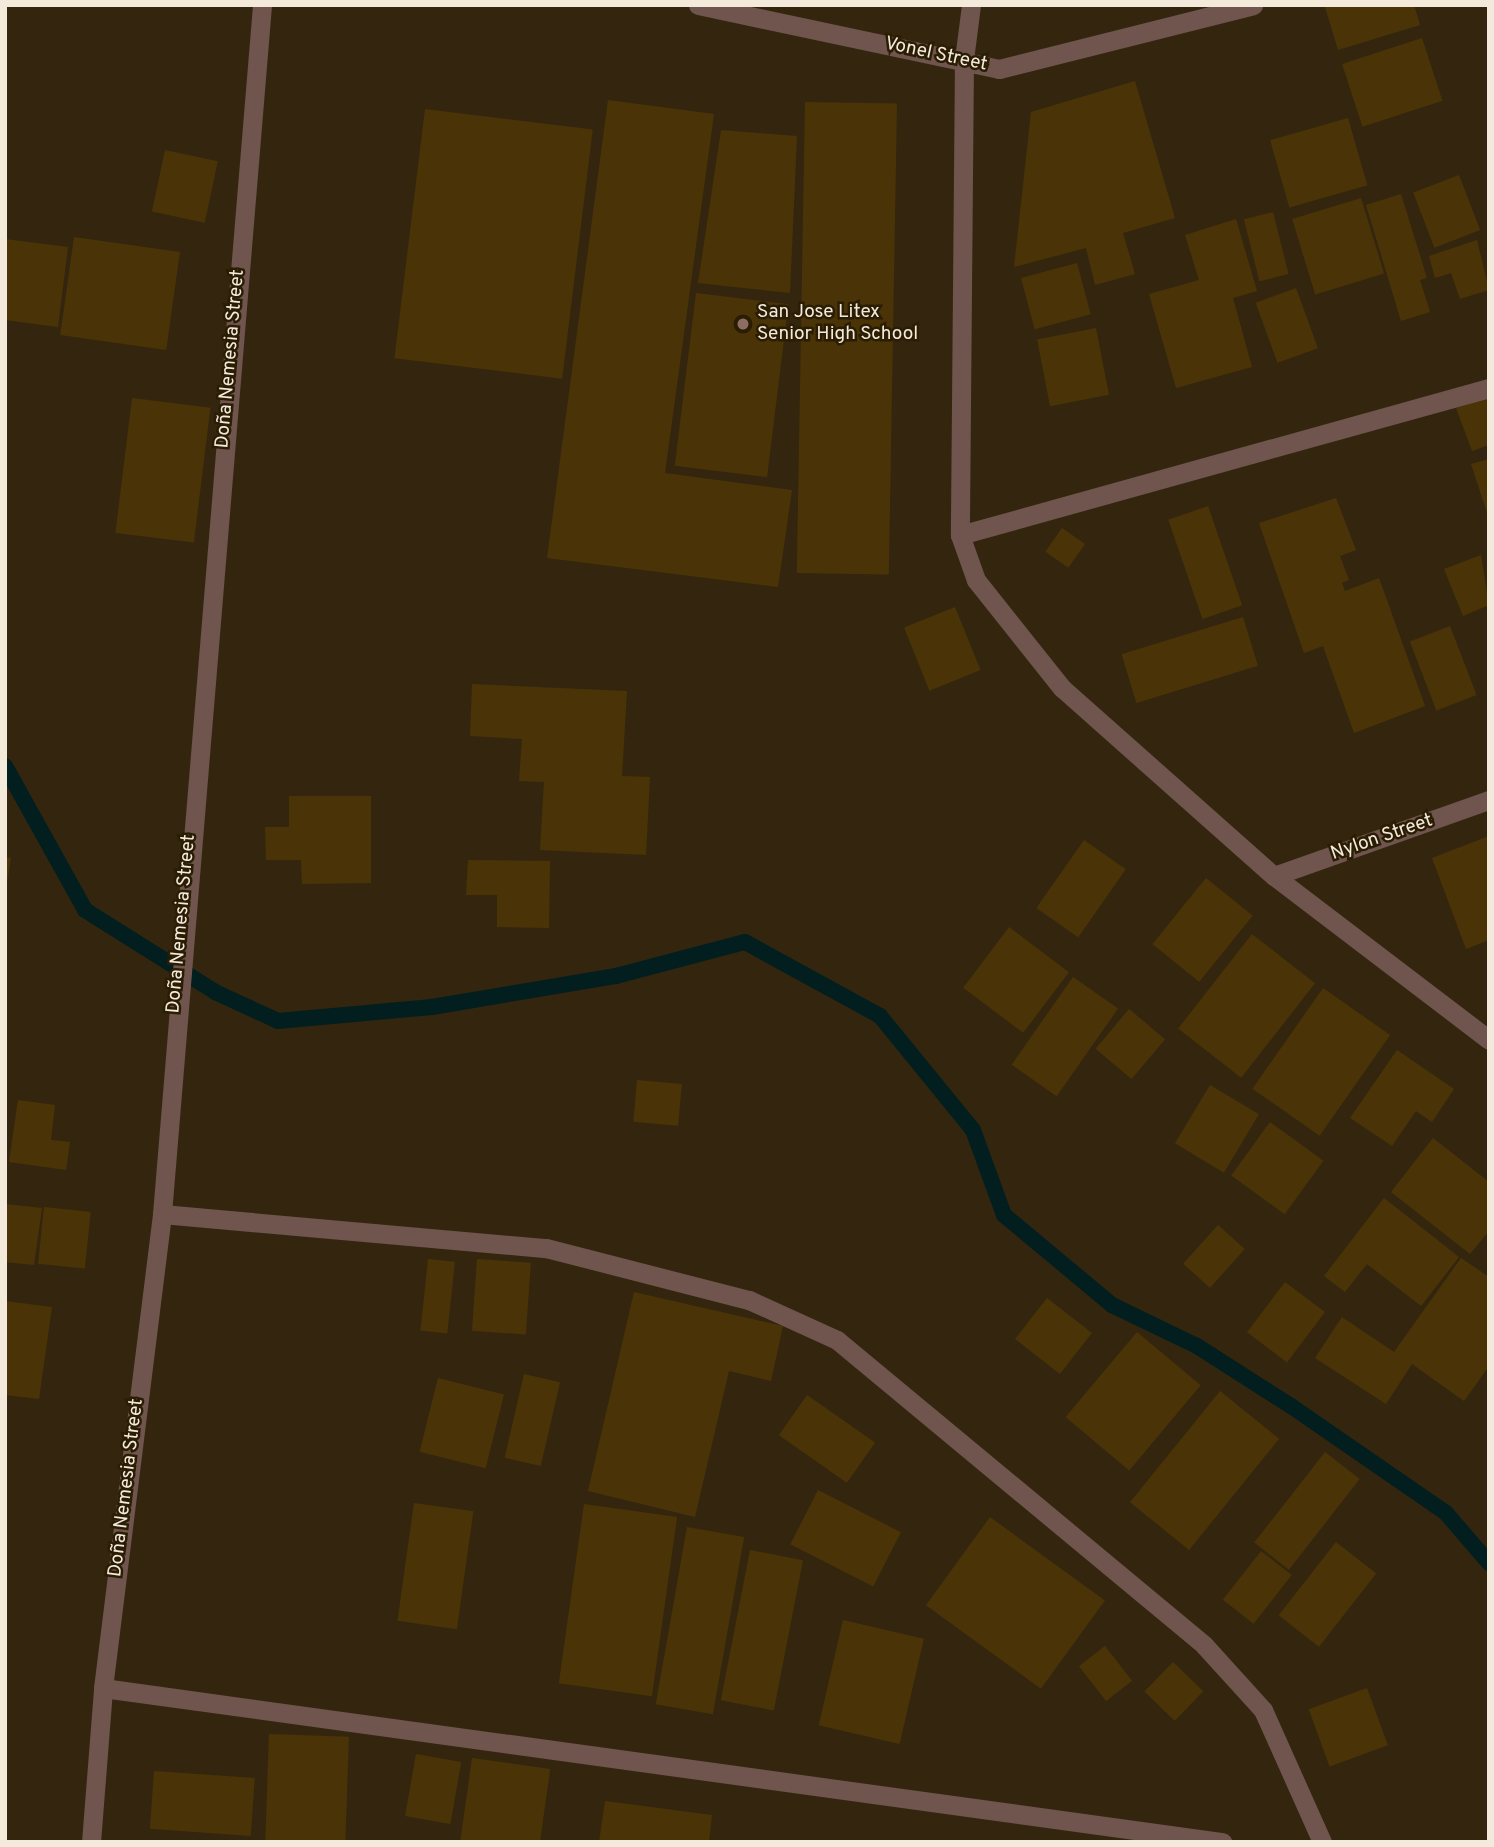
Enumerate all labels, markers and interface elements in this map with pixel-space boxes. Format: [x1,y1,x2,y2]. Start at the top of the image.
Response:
street label: Vonel Street [883,33,989,77]
street label: Doña Nemesia Street [212,269,250,449]
place label: San Jose Litex Senior High School [757,302,918,346]
marker: San Jose Litex Senior High School [735,316,751,332]
street label: Nylon Street [1328,810,1436,866]
street label: Doña Nemesia Street [163,834,201,1014]
street label: Doña Nemesia Street [105,1398,149,1578]

